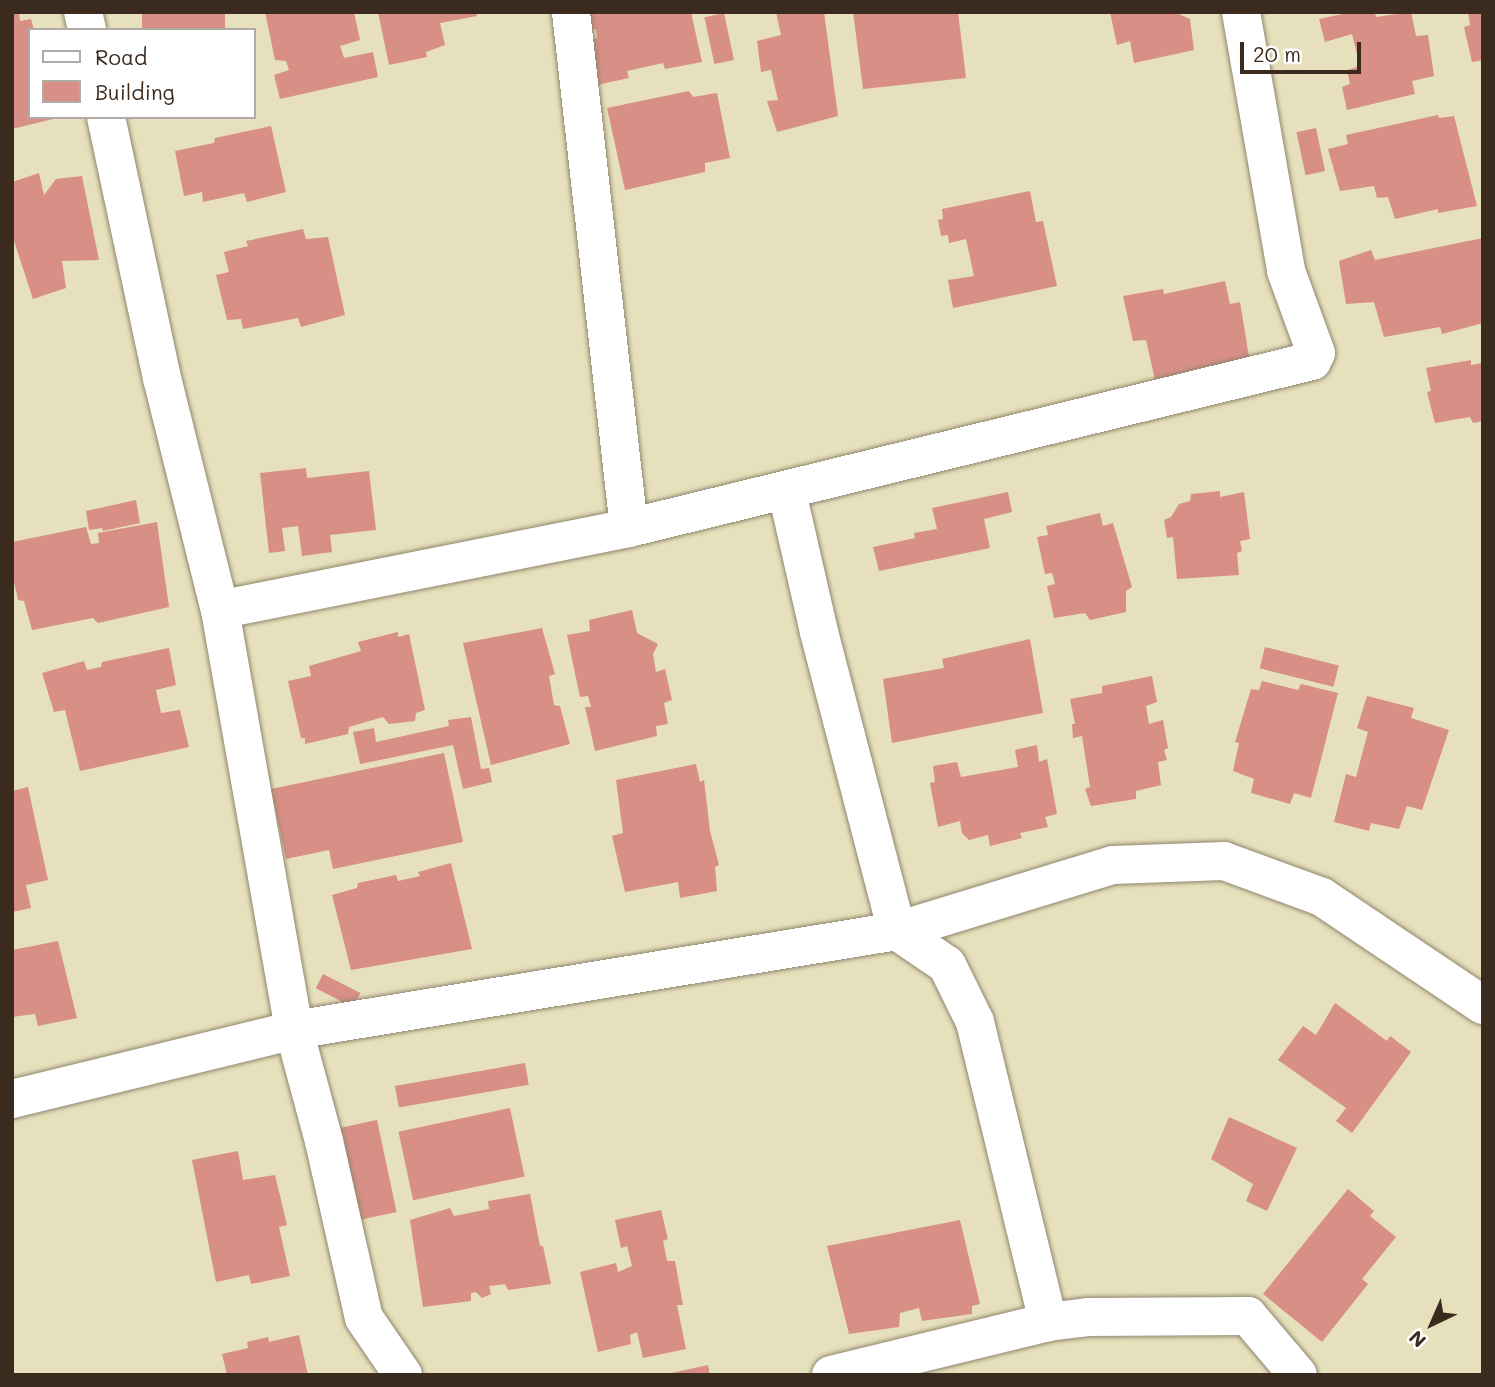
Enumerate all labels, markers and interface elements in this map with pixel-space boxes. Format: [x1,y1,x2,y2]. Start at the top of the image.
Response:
legend [28,28,256,119]
scale bar [1243,28,1364,72]
text: 20 m [1253,40,1301,67]
text: Road [95,43,147,70]
text: Building [95,78,175,105]
north arrow [1397,1289,1467,1359]
text: N [1403,1325,1431,1353]

